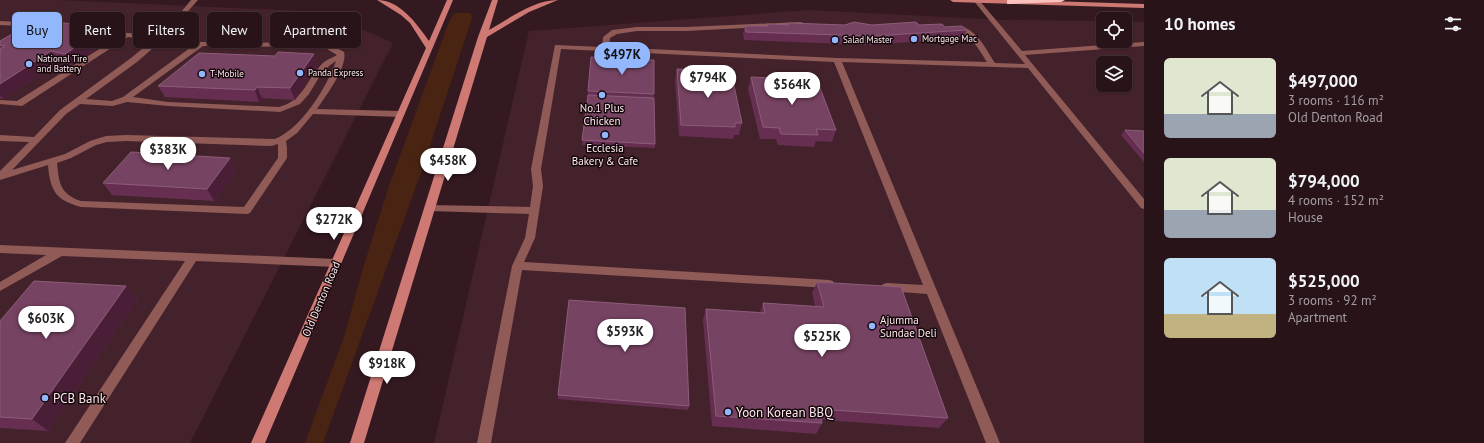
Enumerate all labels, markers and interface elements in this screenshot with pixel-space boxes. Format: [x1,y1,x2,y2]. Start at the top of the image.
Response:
chip: Buy [12,12,62,48]
chip: Rent [70,12,125,48]
chip: Filters [133,12,199,48]
chip: New [207,12,262,48]
chip: Apartment [270,12,361,48]
map controls [1096,12,1132,92]
button: locate [1096,12,1132,48]
text: 10 homes [1164,13,1235,35]
icon: filters [1442,13,1464,35]
place label: Mortgage Mac [922,33,977,44]
place label: Salad Master [843,34,893,45]
marker: Mortgage Mac [909,34,919,44]
marker: Salad Master [830,35,840,45]
pin: $497K [594,42,650,76]
text: $497K [603,46,641,63]
place label: National Tire and Battery [37,53,87,74]
button: layers [1096,56,1132,92]
marker: National Tire and Battery [24,59,34,69]
pin: $794K [680,65,736,99]
place label: Panda Express [308,67,364,78]
place label: T-Mobile [210,68,244,79]
marker: Panda Express [295,68,305,78]
marker: T-Mobile [197,69,207,79]
text: $794K [689,69,727,86]
text: $497,000 [1288,70,1358,92]
pin: $564K [764,72,820,106]
icon: home [1196,74,1244,122]
text: $564K [773,76,811,93]
marker: No.1 Plus Chicken [597,90,607,100]
text: 3 rooms · 116 m² [1288,92,1384,109]
place label: No.1 Plus Chicken [580,101,625,128]
text: Old Denton Road [1288,109,1383,126]
marker: Ecclesia Bakery & Cafe [600,130,610,140]
pin: $383K [140,137,196,171]
text: $383K [149,141,187,158]
place label: Ecclesia Bakery & Cafe [572,141,639,168]
pin: $458K [420,148,476,182]
text: $458K [429,152,467,169]
text: $794,000 [1288,170,1360,192]
icon: home [1196,174,1244,222]
text: 4 rooms · 152 m² [1288,192,1384,209]
pin: $272K [306,207,362,241]
text: House [1288,209,1323,226]
text: $272K [315,211,353,228]
street label: Old Denton Road [299,259,343,339]
text: $525,000 [1288,270,1360,292]
icon: home [1196,274,1244,322]
text: 3 rooms · 92 m² [1288,292,1377,309]
pin: $603K [18,306,74,340]
text: Apartment [1288,309,1347,326]
text: $603K [27,310,65,327]
place label: Ajumma Sundae Deli [880,313,937,340]
pin: $593K [597,319,653,353]
marker: Ajumma Sundae Deli [867,321,877,331]
text: $593K [606,323,644,340]
pin: $525K [794,324,850,358]
text: $525K [803,328,841,345]
pin: $918K [359,351,415,385]
text: $918K [368,355,406,372]
place label: PCB Bank [53,390,107,407]
marker: PCB Bank [40,393,50,403]
place label: Yoon Korean BBQ [736,404,834,421]
marker: Yoon Korean BBQ [723,407,733,417]

